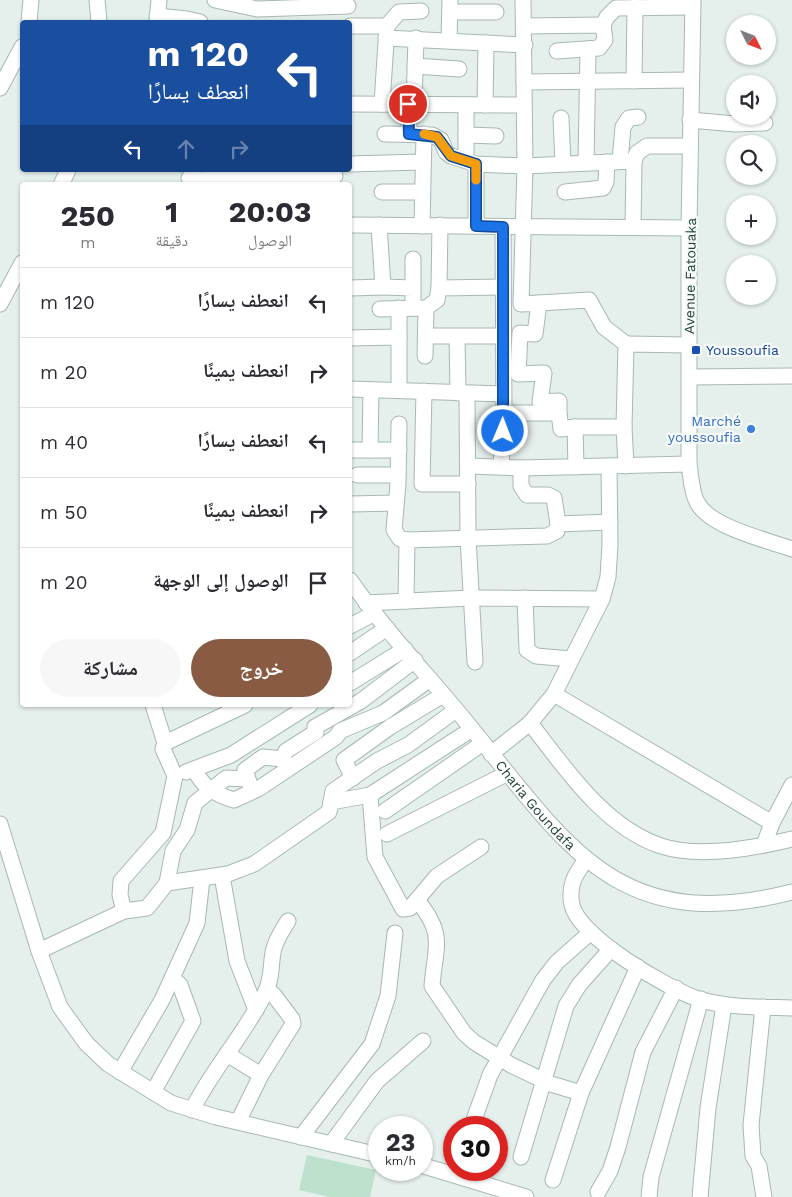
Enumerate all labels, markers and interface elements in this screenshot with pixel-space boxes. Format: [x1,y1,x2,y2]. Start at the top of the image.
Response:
north arrow [726,15,776,65]
map controls [726,15,776,305]
text: 120 m [148,33,249,75]
icon: left [267,40,332,105]
button: sound [726,75,776,125]
text: انعطف يسارًا [148,79,249,104]
pin [387,83,429,125]
icon: arrive [394,90,422,118]
icon: left [119,135,147,163]
icon: ahead [172,135,200,163]
icon: right [225,135,253,163]
button: search [726,135,776,185]
text: 1 [165,194,178,229]
text: 20:03 [228,194,312,229]
button: + [726,195,776,245]
text: 250 [60,198,115,233]
street label: Avenue Fatouaka [681,218,699,334]
text: دقيقة [156,231,188,250]
text: الوصول [248,231,292,250]
text: m [80,233,95,252]
button: − [726,255,776,305]
text: انعطف يسارًا [197,289,289,312]
icon: left [304,289,332,317]
text: 120 m [40,291,95,314]
place label: Youssoufia [706,342,779,358]
marker: Youssoufia [690,344,702,356]
text: انعطف يمينًا [203,359,289,382]
icon: right [304,359,332,387]
text: 20 m [40,361,88,384]
position arrow [476,404,528,456]
place label: Marché youssoufia [668,413,741,445]
marker: Marché youssoufia [745,423,757,435]
text: انعطف يسارًا [197,429,289,452]
icon: left [304,429,332,457]
text: 40 m [40,431,88,454]
text: انعطف يمينًا [203,499,289,522]
icon: right [304,499,332,527]
text: 50 m [40,501,87,524]
text: الوصول إلى الوجهة [153,569,289,592]
icon: arrive [304,569,332,597]
text: 20 m [40,571,88,594]
button: مشاركة [40,639,181,697]
button: خروج [191,639,332,697]
street label: Charia Goundafa [492,757,579,853]
speed limit sign: 30 [443,1116,508,1181]
text: 23 [386,1128,415,1157]
text: km/h [385,1154,416,1168]

